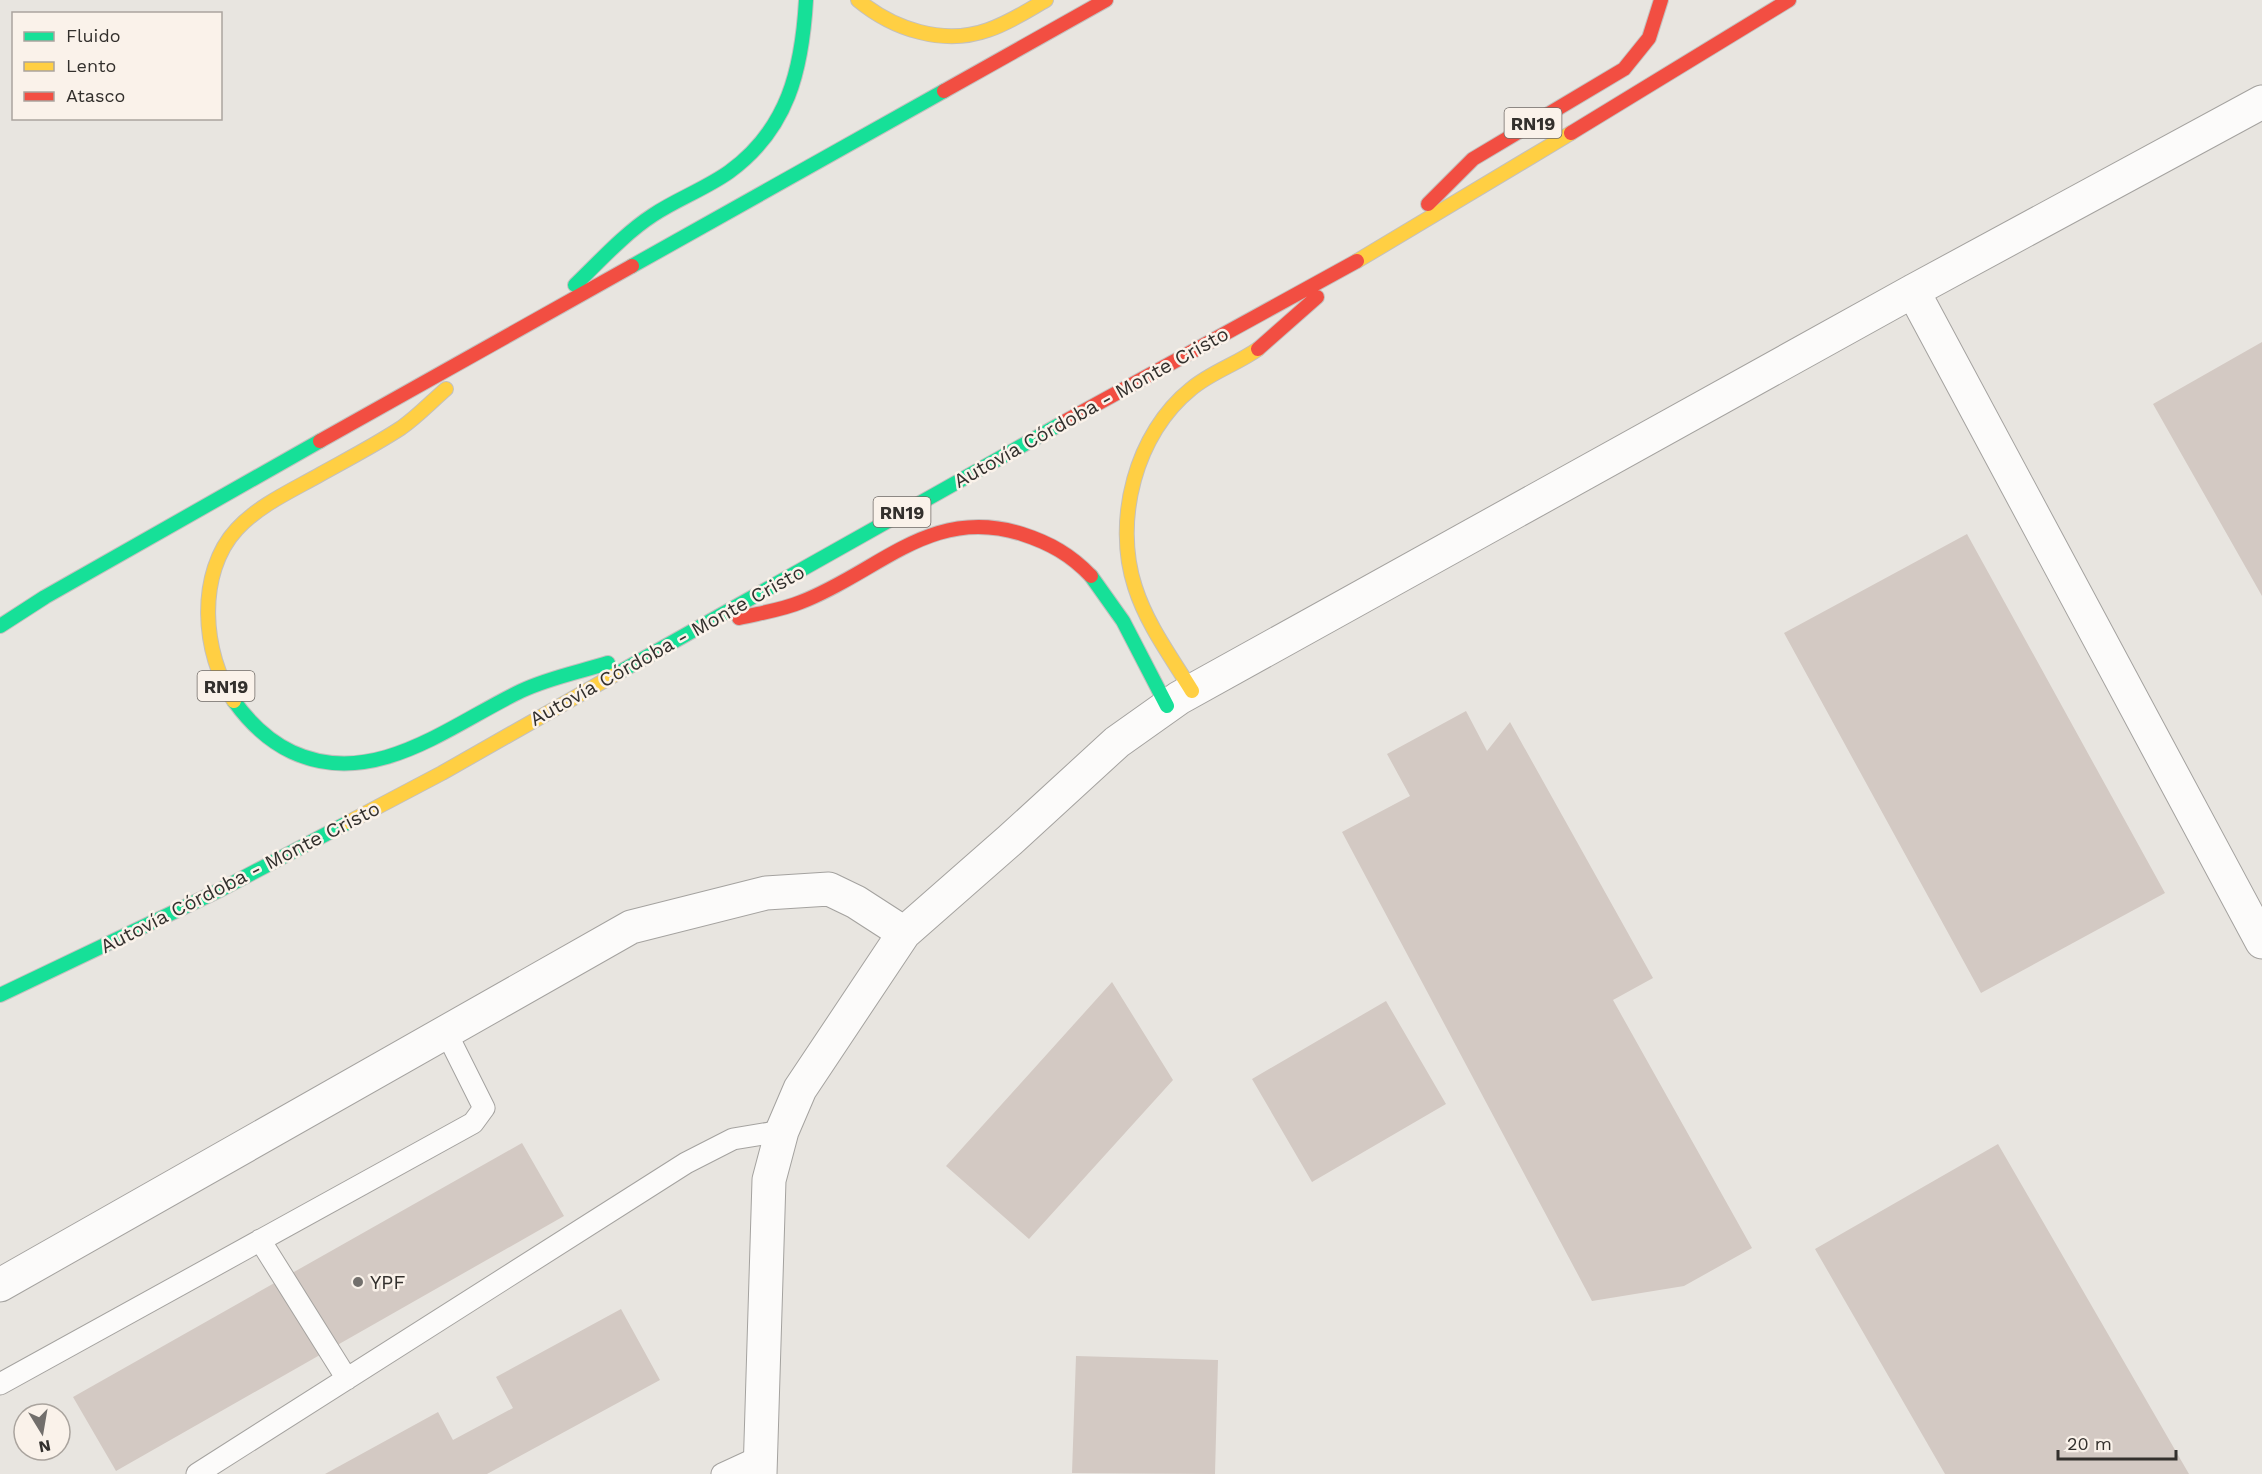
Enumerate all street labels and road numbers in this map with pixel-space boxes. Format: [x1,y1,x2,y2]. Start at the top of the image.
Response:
road number: RN19 [1504,108,1562,138]
street label: Autovía Córdoba - Monte Cristo [949,321,1233,493]
road number: RN19 [874,497,930,527]
street label: Autovía Córdoba - Monte Cristo [525,559,809,731]
road number: RN19 [198,671,254,701]
street label: Autovía Córdoba - Monte Cristo [96,796,384,958]

